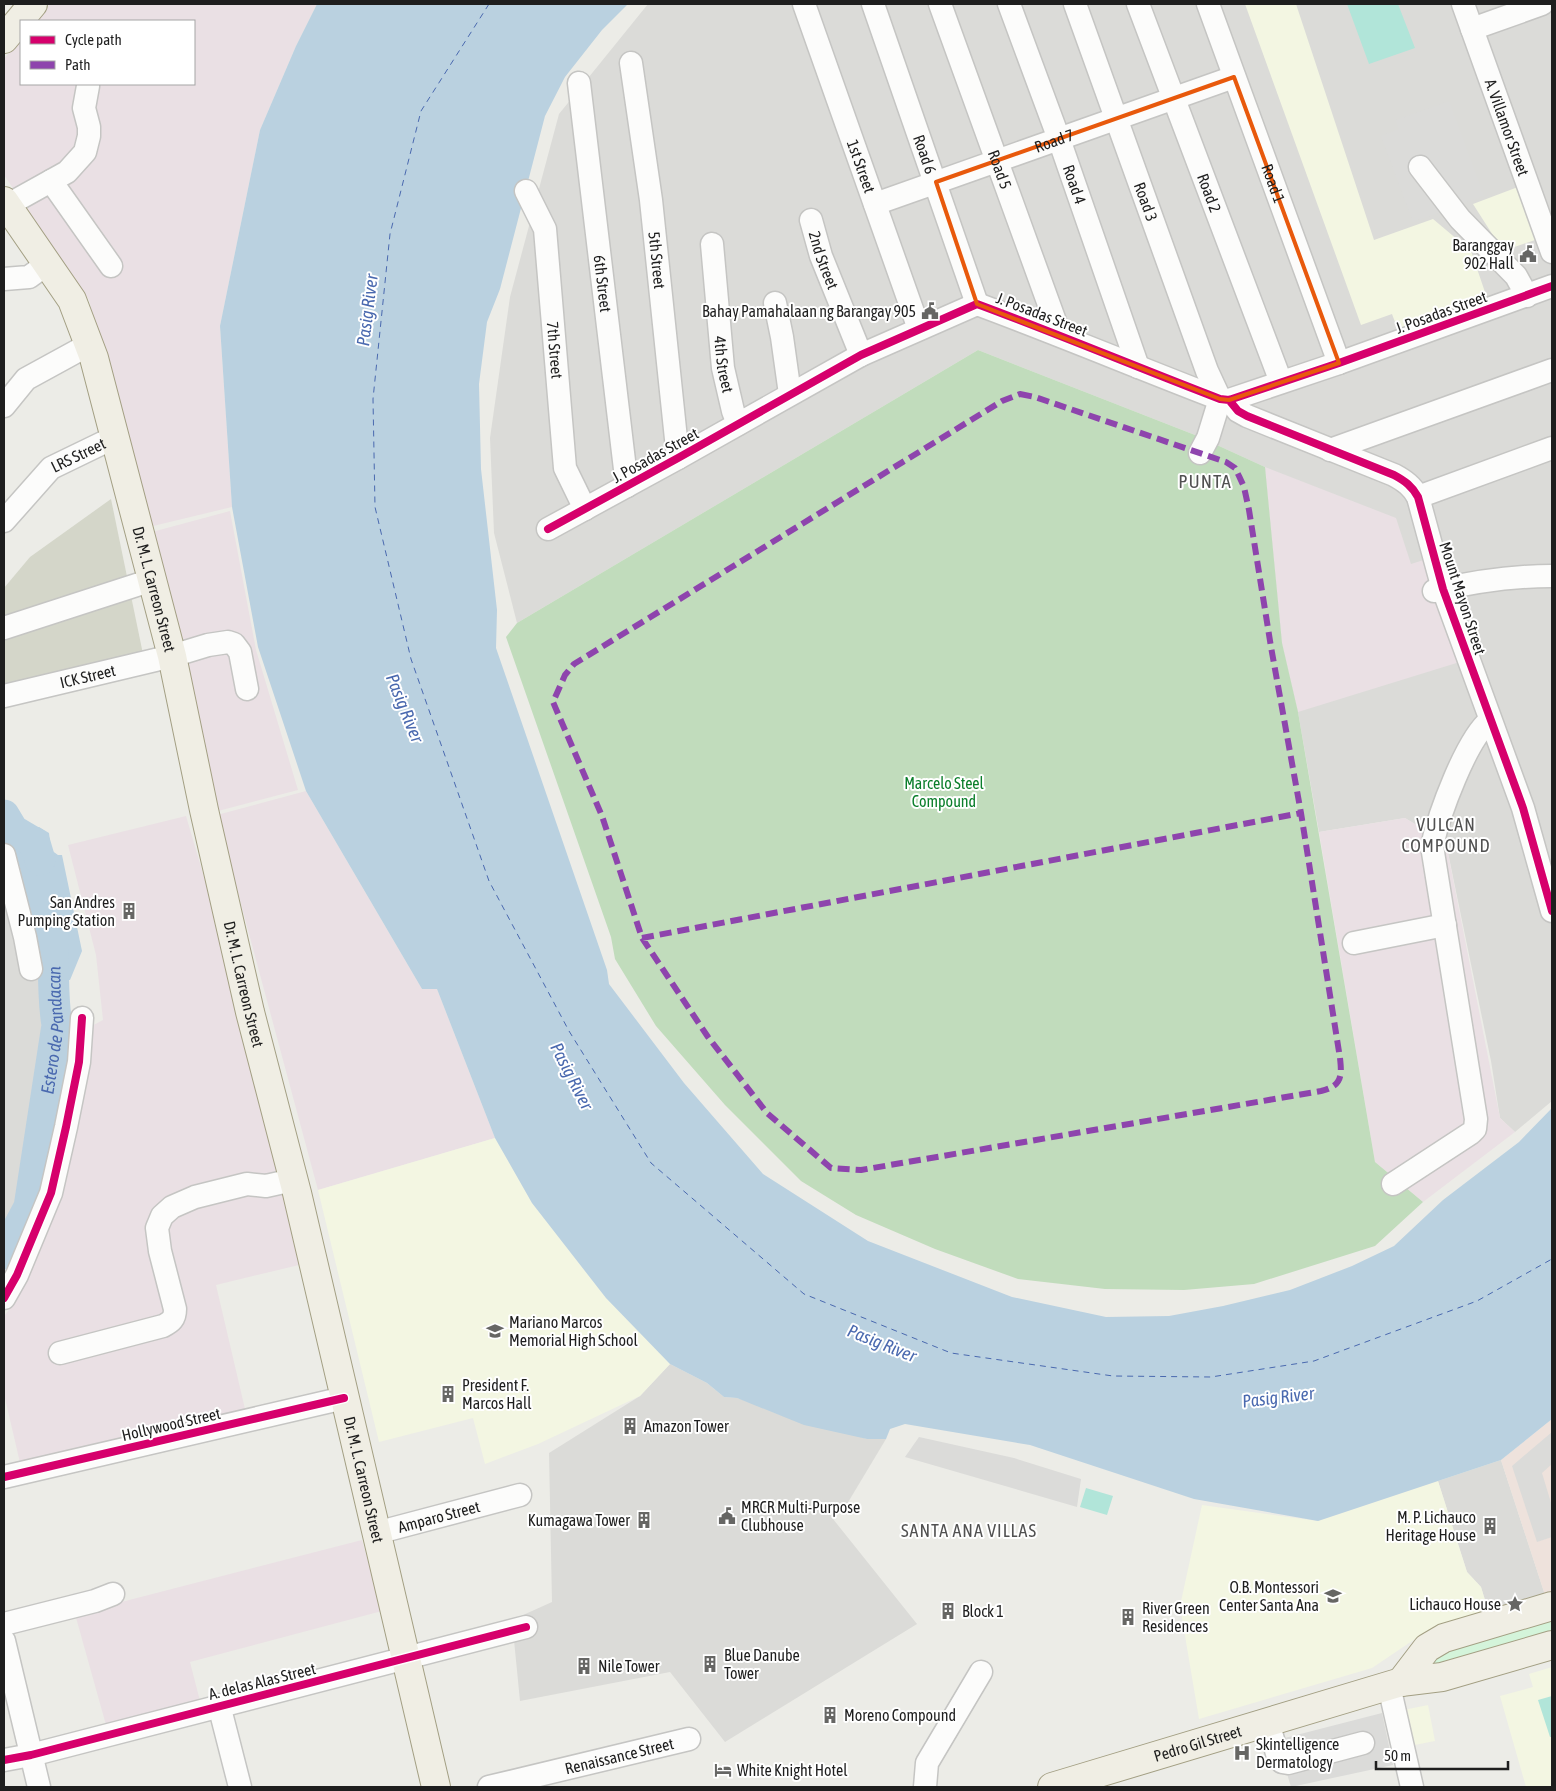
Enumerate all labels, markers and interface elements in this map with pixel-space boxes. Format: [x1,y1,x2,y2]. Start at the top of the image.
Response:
legend [20,20,195,85]
text: Cycle path [65,31,122,48]
text: Path [65,56,91,73]
street label: A. Villamor Street [1482,76,1533,178]
street label: Road 7 [1032,125,1076,156]
street label: Road 6 [910,132,940,176]
street label: 1st Street [844,137,879,196]
street label: Road 5 [985,147,1015,191]
street label: Road 1 [1258,161,1289,205]
street label: Road 4 [1060,162,1090,206]
street label: Road 2 [1194,171,1225,215]
street label: Road 3 [1131,180,1161,224]
street label: 2nd Street [806,229,843,292]
street label: 5th Street [645,231,669,290]
place label: Baranggay 902 Hall [1452,236,1515,272]
public building icon: Baranggay 902 Hall [1518,244,1538,264]
street label: 6th Street [591,254,615,313]
water label: Pasig River [352,272,382,347]
street label: J. Posadas Street [1393,287,1490,337]
street label: J. Posadas Street [994,288,1090,340]
public building icon: Bahay Pamahalaan ng Barangay 905 [920,301,940,321]
place label: Bahay Pamahalaan ng Barangay 905 [702,302,916,321]
street label: 7th Street [544,321,567,380]
street label: 4th Street [711,335,738,395]
street label: J. Posadas Street [609,424,702,486]
street label: LRS Street [48,434,109,476]
district label: PUNTA [1178,470,1232,492]
street label: Dr. M. L. Carreon Street [129,524,180,654]
street label: Mount Mayon Street [1435,539,1490,657]
street label: ICK Street [58,661,118,691]
water label: Pasig River [382,671,429,746]
park label: Marcelo Steel Compound [904,774,985,811]
district label: VULCAN COMPOUND [1402,814,1490,856]
place label: San Andres Pumping Station [17,893,115,930]
building icon: San Andres Pumping Station [119,901,139,921]
street label: Dr. M. L. Carreon Street [221,919,268,1049]
water label: Estero de Pandacan [36,966,68,1095]
water label: Pasig River [546,1039,598,1114]
place label: Mariano Marcos Memorial High School [509,1313,639,1350]
water label: Pasig River [845,1320,920,1367]
school or university icon: Mariano Marcos Memorial High School [485,1321,505,1341]
place label: President F. Marcos Hall [462,1376,532,1412]
water label: Pasig River [1241,1382,1316,1412]
building icon: President F. Marcos Hall [438,1384,458,1404]
street label: Hollywood Street [120,1404,223,1445]
street label: Dr. M. L. Carreon Street [341,1415,388,1545]
building icon: Amazon Tower [620,1416,640,1436]
place label: Amazon Tower [644,1417,729,1435]
street label: Amparo Street [396,1497,482,1536]
place label: MRCR Multi-Purpose Clubhouse [741,1498,860,1534]
public building icon: MRCR Multi-Purpose Clubhouse [717,1506,737,1526]
place label: M. P. Lichauco Heritage House [1386,1508,1476,1545]
building icon: Kumagawa Tower [634,1510,654,1530]
place label: Kumagawa Tower [528,1511,630,1530]
building icon: M. P. Lichauco Heritage House [1480,1516,1500,1536]
district label: SANTA ANA VILLAS [901,1520,1037,1541]
place label: O.B. Montessori Center Santa Ana [1219,1578,1319,1614]
school or university icon: O.B. Montessori Center Santa Ana [1323,1586,1343,1606]
place icon: Lichauco House [1505,1594,1525,1614]
place label: Lichauco House [1409,1595,1501,1613]
place label: River Green Residences [1142,1599,1210,1635]
building icon: Block 1 [938,1601,958,1621]
place label: Block 1 [962,1602,1004,1620]
building icon: River Green Residences [1118,1607,1138,1627]
place label: Blue Danube Tower [724,1646,800,1682]
building icon: Blue Danube Tower [700,1654,720,1674]
building icon: Nile Tower [574,1656,594,1676]
place label: Nile Tower [598,1657,660,1675]
street label: A. delas Alas Street [207,1659,318,1703]
building icon: Moreno Compound [820,1705,840,1725]
place label: Moreno Compound [844,1706,956,1725]
street label: Pedro Gil Street [1152,1721,1244,1765]
street label: Renaissance Street [563,1734,676,1777]
place label: Skintelligence Dermatology [1256,1735,1339,1772]
scale bar [1376,1738,1508,1770]
hospital icon: Skintelligence Dermatology [1232,1743,1252,1763]
text: 50 m [1384,1747,1411,1764]
hotel icon: White Knight Hotel [713,1760,733,1780]
place label: White Knight Hotel [737,1761,848,1780]

